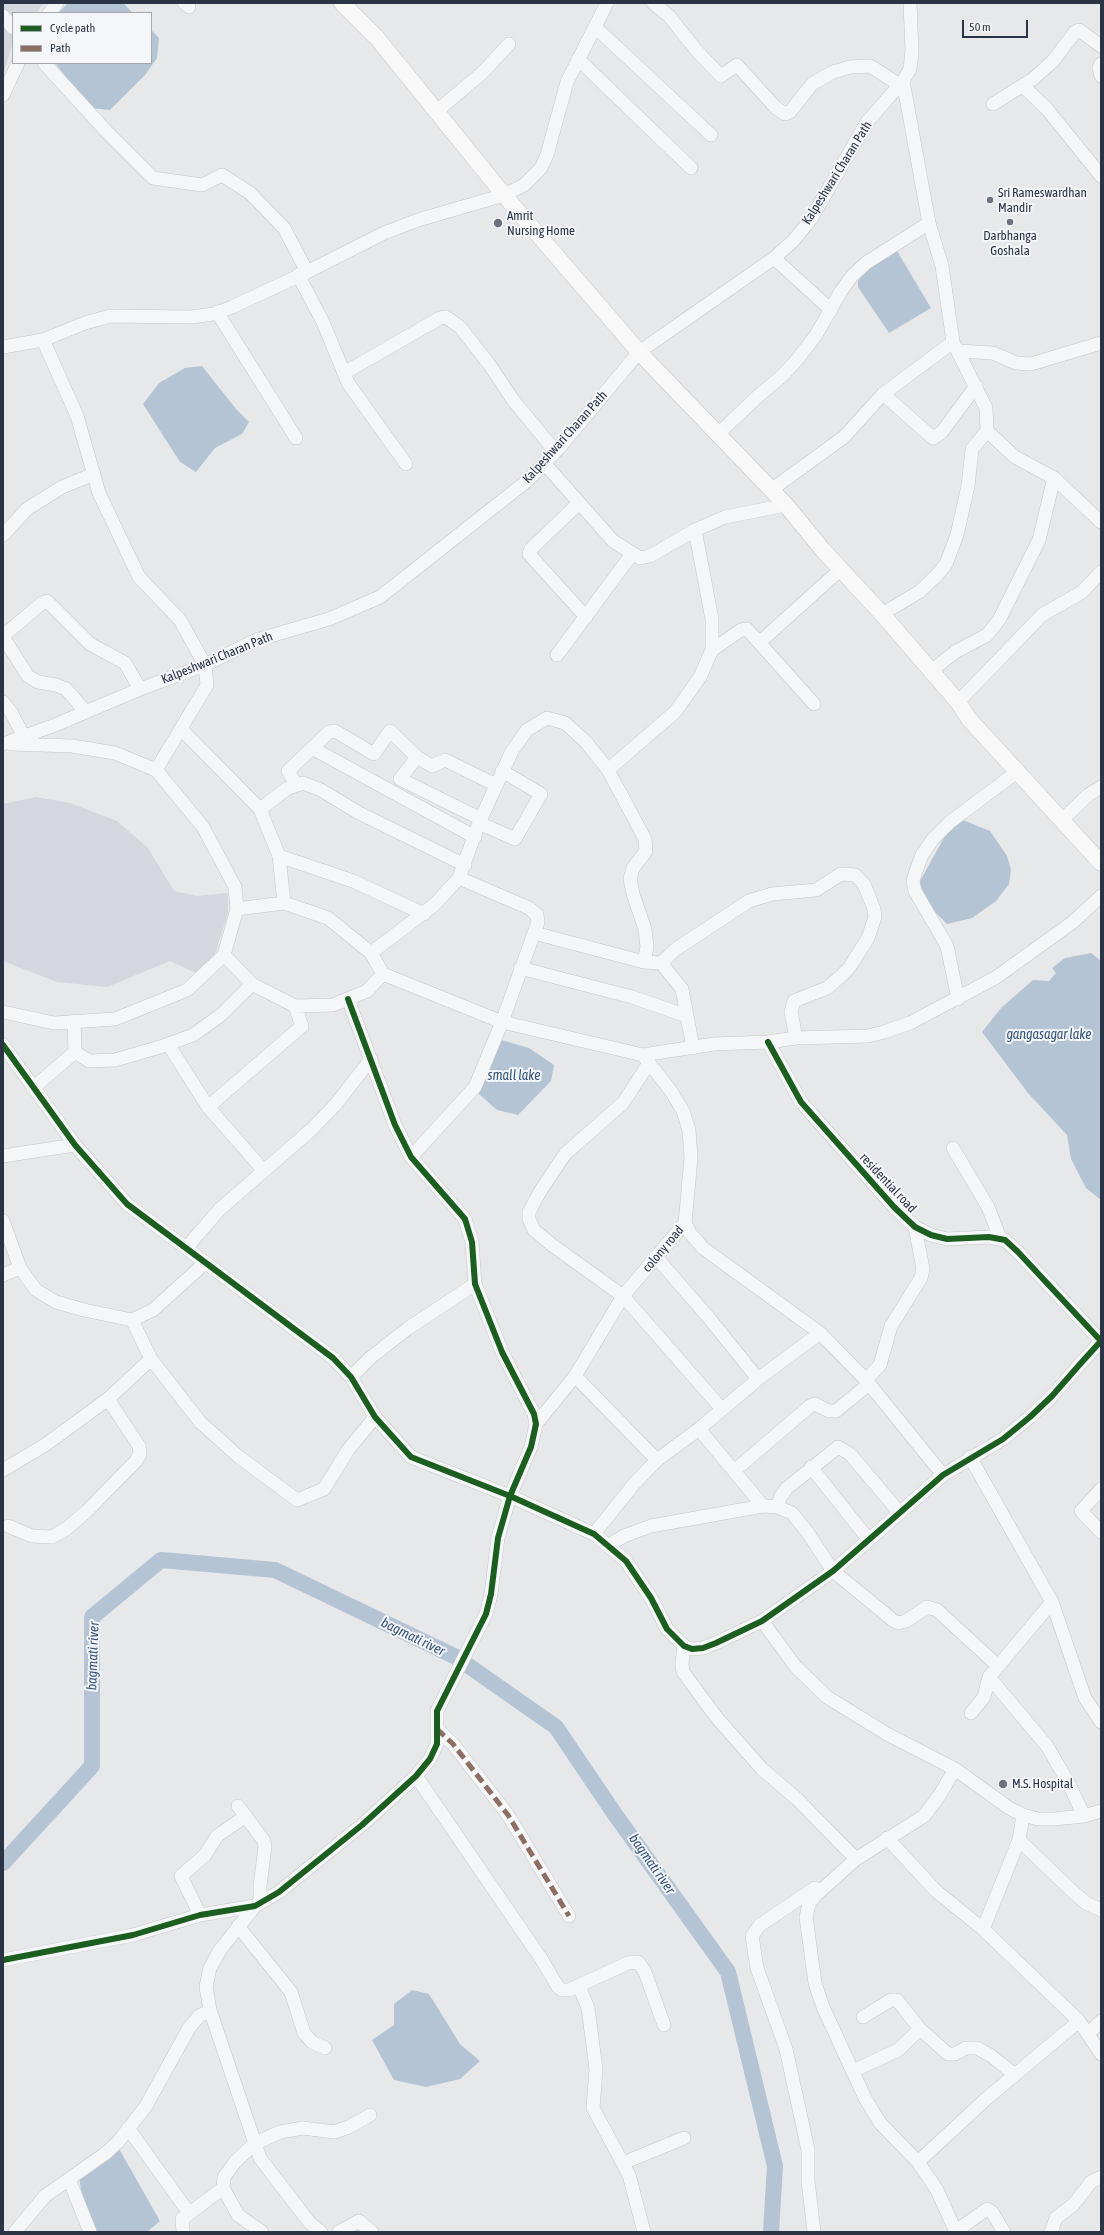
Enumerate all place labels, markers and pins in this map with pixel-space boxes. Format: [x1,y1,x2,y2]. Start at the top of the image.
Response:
place label: Sri Rameswardhan Mandir [998,185,1087,216]
marker: Sri Rameswardhan Mandir [985,195,995,205]
place label: Amrit Nursing Home [507,208,575,239]
marker: Amrit Nursing Home [492,217,504,229]
marker: Darbhanga Goshala [1005,217,1015,227]
place label: Darbhanga Goshala [983,228,1037,259]
place label: M.S. Hospital [1012,1776,1073,1792]
marker: M.S. Hospital [997,1778,1009,1790]

